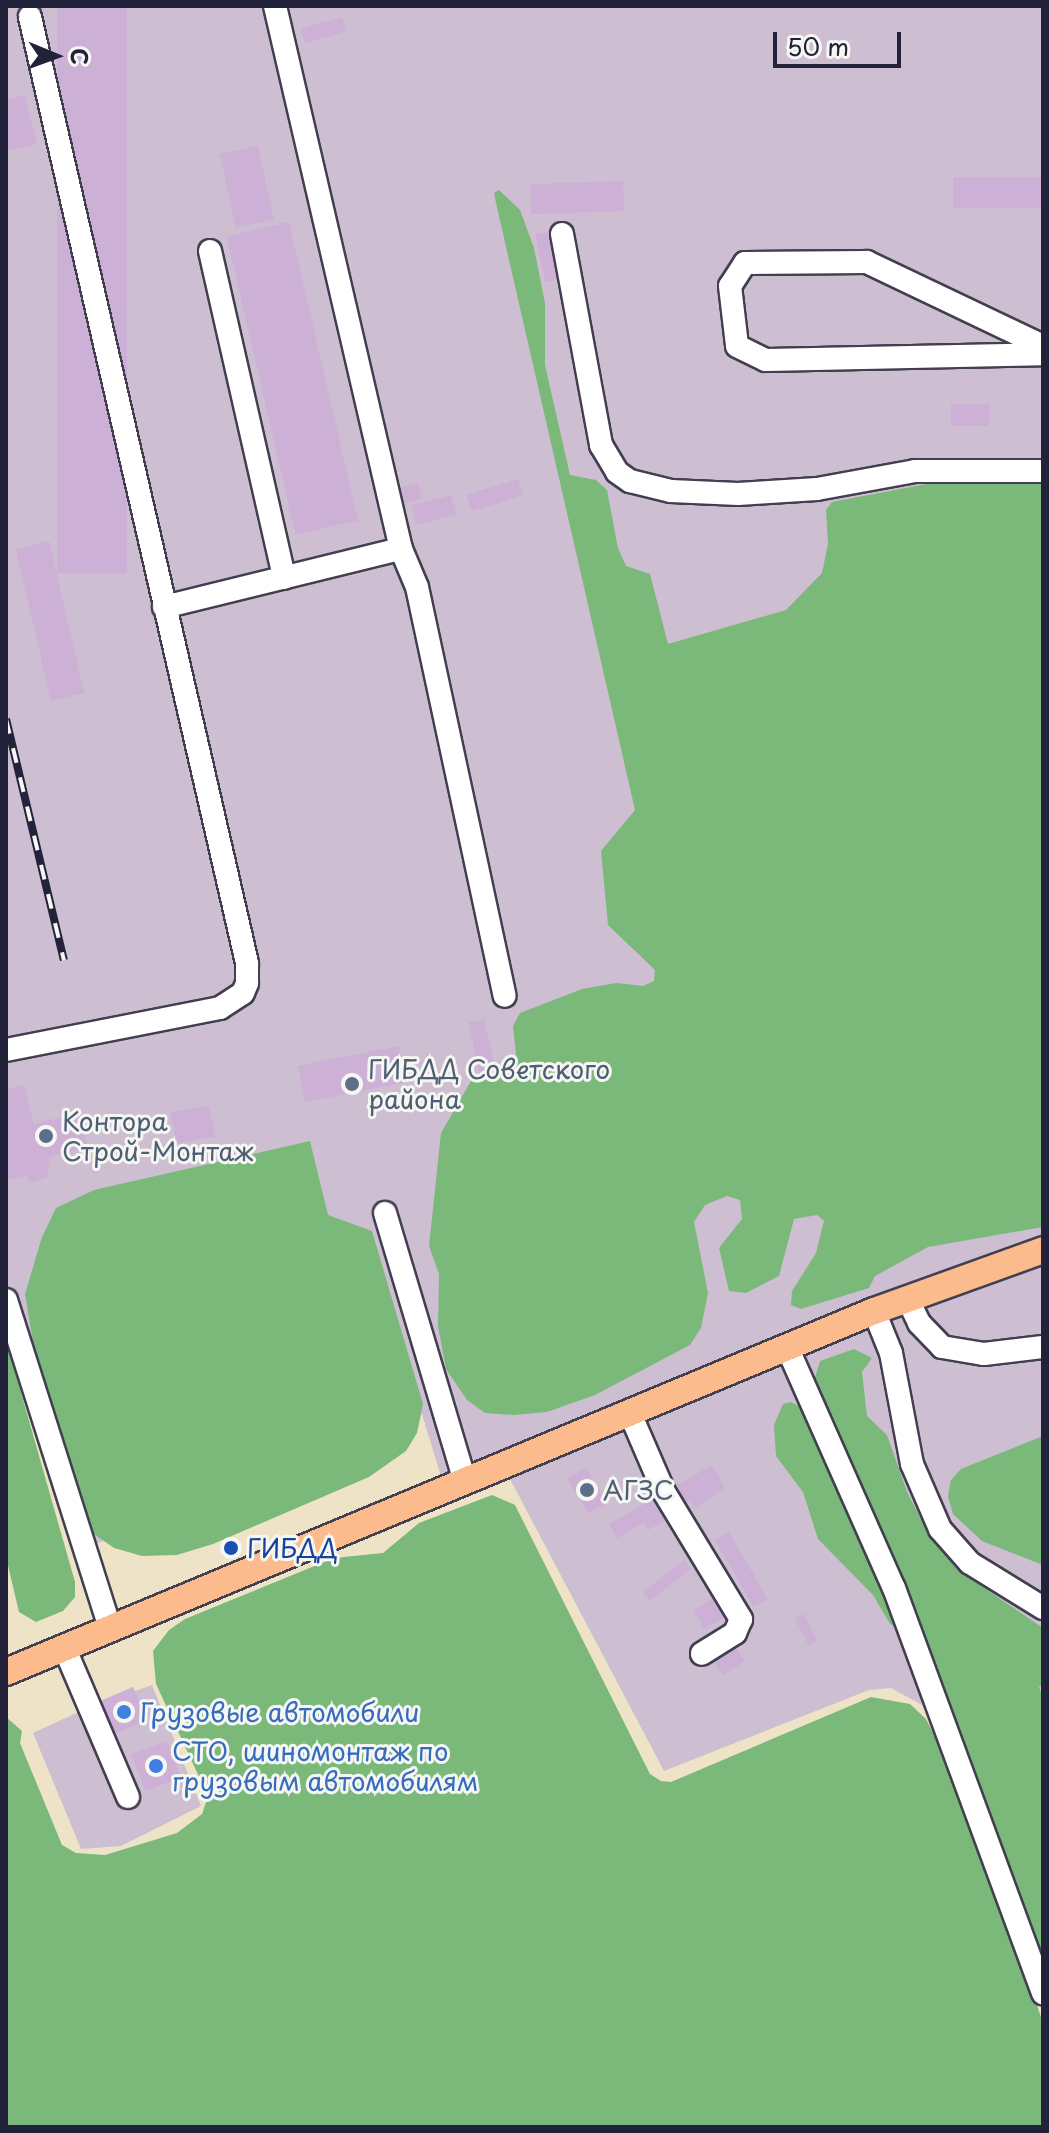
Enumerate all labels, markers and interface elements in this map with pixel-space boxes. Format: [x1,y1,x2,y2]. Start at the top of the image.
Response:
north arrow [16,16,96,96]
scale bar [777,16,905,66]
text: 50 m [787,28,849,64]
text: С [64,48,97,65]
place label: ГИБДД Советского района [368,1053,610,1114]
marker: ГИБДД Советского района [343,1075,361,1093]
place label: Контора Строй-Монтаж [62,1105,253,1166]
marker: Контора Строй-Монтаж [37,1127,55,1145]
place label: АГЗС [603,1474,674,1506]
marker: АГЗС [578,1481,596,1499]
place label: ГИБДД [247,1532,338,1564]
marker: ГИБДД [222,1539,240,1557]
place label: Грузовые автомобили [140,1696,418,1728]
marker: Грузовые автомобили [115,1703,133,1721]
place label: СТО, шиномонтаж по грузовым автомобилям [172,1735,477,1796]
marker: СТО, шиномонтаж по грузовым автомобилям [147,1757,165,1775]

